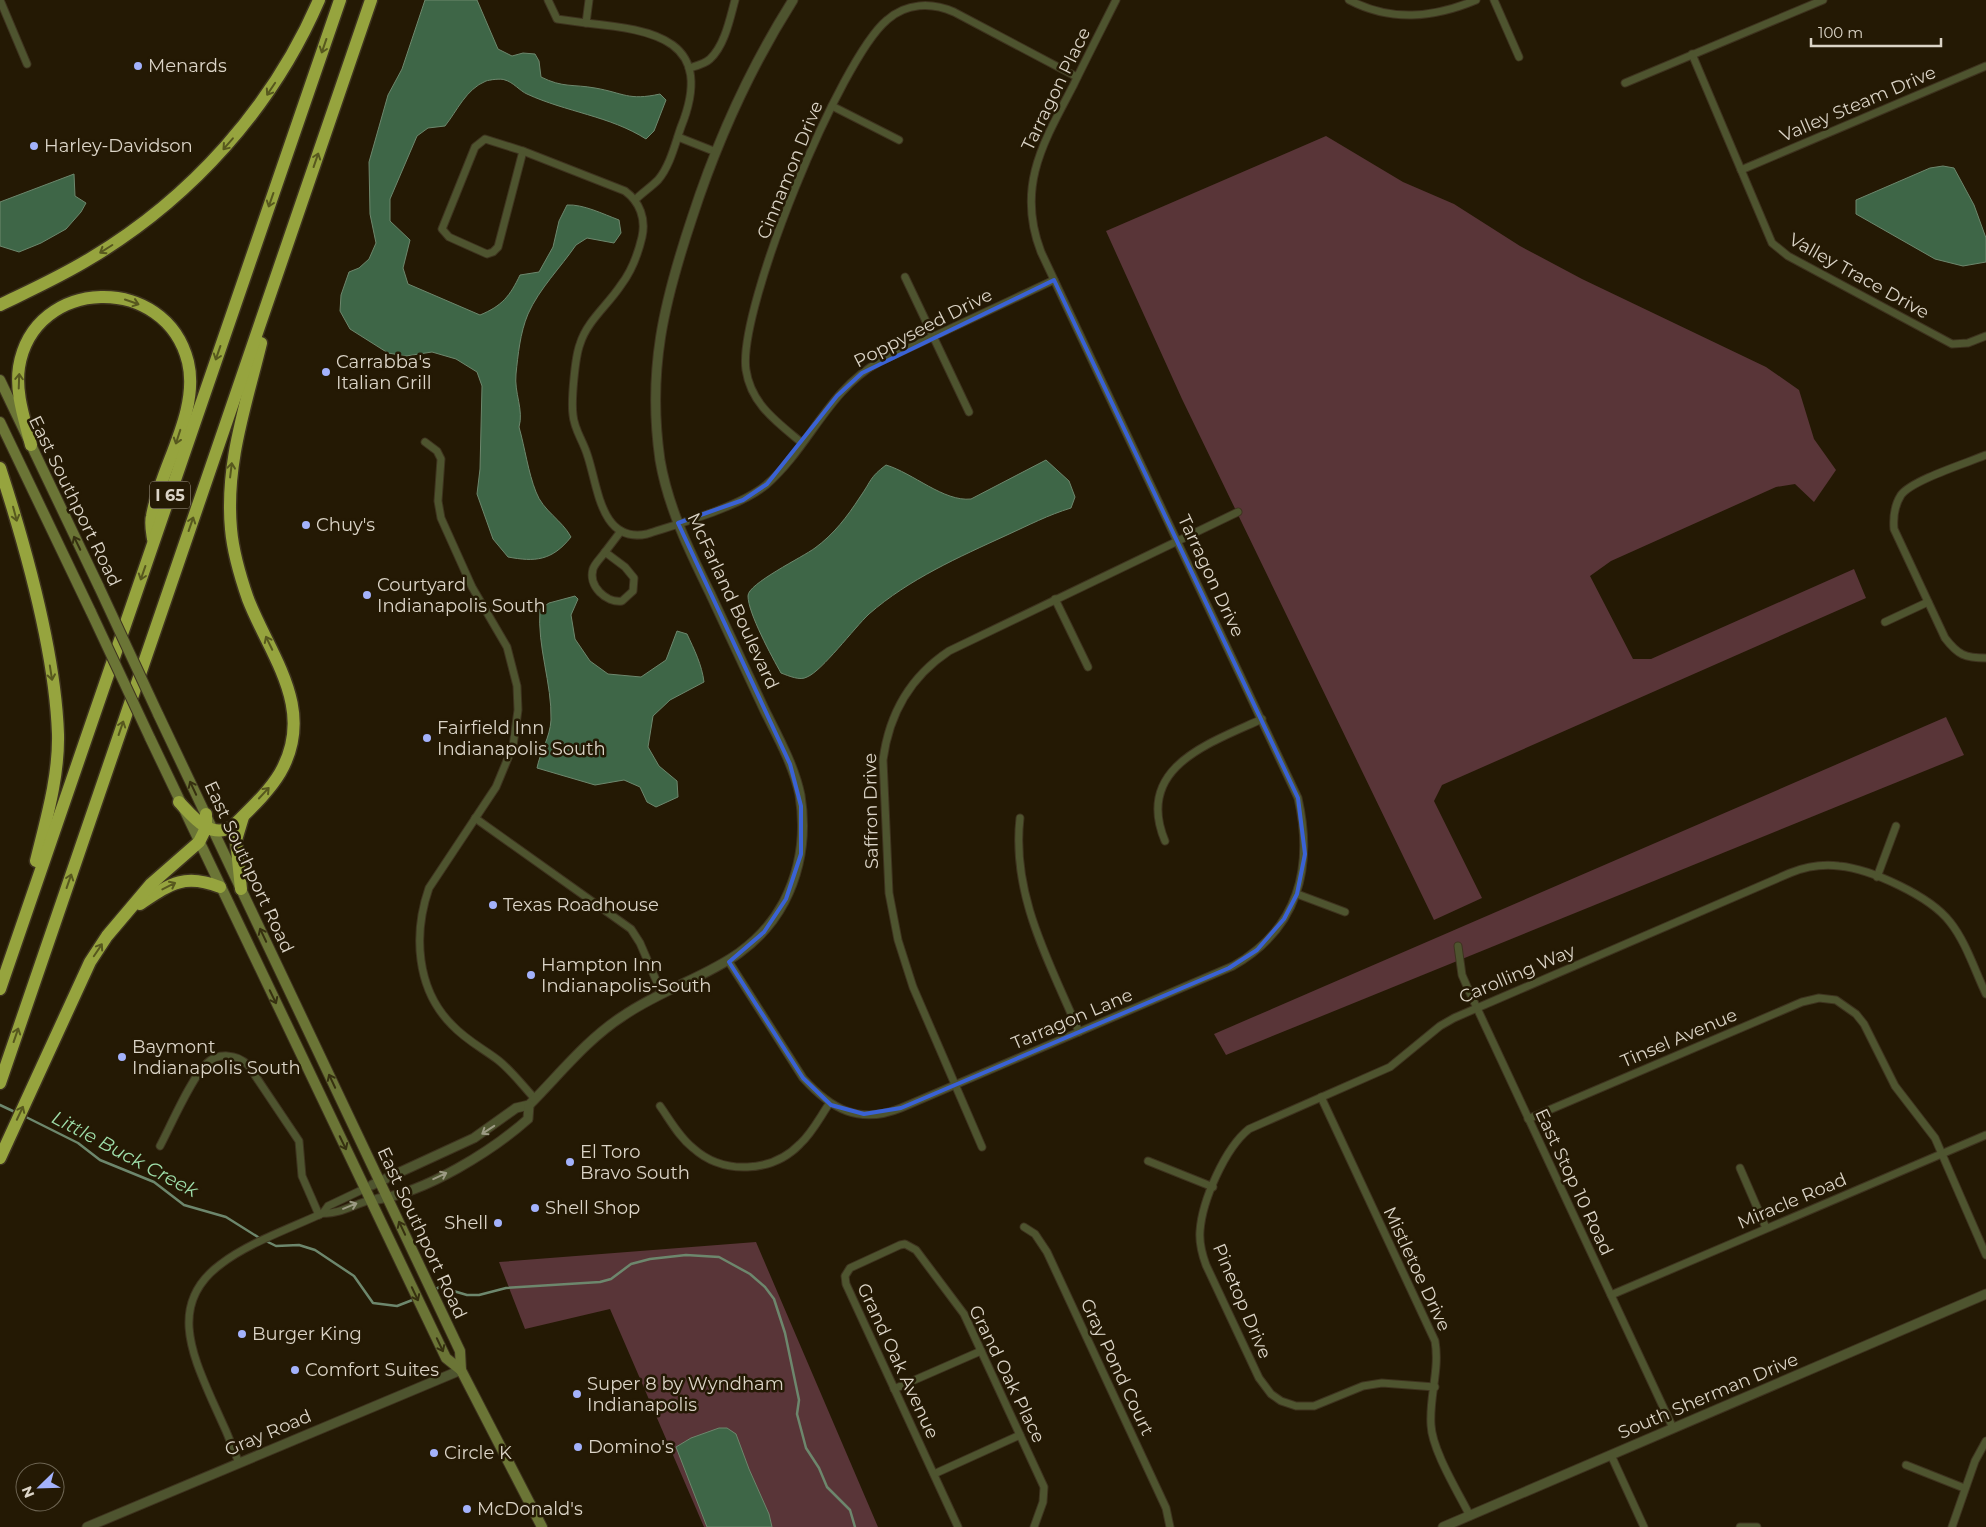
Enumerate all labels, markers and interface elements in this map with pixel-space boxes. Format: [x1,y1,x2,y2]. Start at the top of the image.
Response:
scale bar [1811,15,1941,47]
text: 100 m [1818,23,1863,42]
street label: Tarragon Place [1017,24,1095,154]
one-way arrow [319,38,328,53]
place label: Menards [148,55,227,77]
marker: Menards [132,60,144,72]
street label: Valley Steam Drive [1777,61,1939,147]
one-way arrow [266,81,276,95]
street label: Cinnamon Drive [752,98,828,242]
place label: Harley-Davidson [44,135,193,157]
one-way arrow [223,137,234,150]
marker: Harley-Davidson [28,140,40,152]
one-way arrow [312,153,321,168]
one-way arrow [266,191,275,207]
street label: Valley Trace Drive [1785,228,1933,324]
one-way arrow [99,245,113,255]
street label: Poppyseed Drive [850,284,996,372]
one-way arrow [124,298,139,307]
one-way arrow [213,345,223,361]
place label: Carrabba's Italian Grill [336,351,432,394]
marker: Carrabba's Italian Grill [320,366,332,378]
one-way arrow [14,373,23,389]
street label: East Southport Road [24,412,126,590]
one-way arrow [172,428,182,444]
one-way arrow [226,463,236,479]
road number: I 65 [150,482,190,508]
one-way arrow [10,506,20,522]
street label: McFarland Boulevard [682,509,784,693]
street label: Tarragon Drive [1173,511,1249,641]
place label: Chuy's [316,514,375,536]
one-way arrow [187,517,196,533]
marker: Chuy's [300,519,312,531]
one-way arrow [72,536,82,551]
one-way arrow [138,565,147,581]
place label: Courtyard Indianapolis South [377,574,546,617]
marker: Courtyard Indianapolis South [361,589,373,601]
one-way arrow [264,636,273,651]
one-way arrow [46,664,56,680]
place label: Fairfield Inn Indianapolis South [437,717,606,760]
one-way arrow [117,720,127,736]
marker: Fairfield Inn Indianapolis South [421,732,433,744]
street label: Saffron Drive [859,753,883,869]
street label: East Southport Road [199,777,299,957]
one-way arrow [188,781,197,796]
one-way arrow [258,787,270,800]
one-way arrow [65,874,74,890]
one-way arrow [161,881,176,891]
place label: Texas Roadhouse [503,894,659,916]
marker: Texas Roadhouse [487,899,499,911]
one-way arrow [258,927,268,942]
street label: Carolling Way [1455,939,1579,1008]
one-way arrow [93,943,103,957]
place label: Hampton Inn Indianapolis-South [541,954,712,997]
marker: Hampton Inn Indianapolis-South [525,969,537,981]
street label: Tarragon Lane [1008,984,1136,1054]
one-way arrow [268,989,278,1004]
street label: Tinsel Avenue [1617,1004,1741,1072]
one-way arrow [12,1028,21,1043]
place label: Baymont Indianapolis South [132,1036,301,1079]
marker: Baymont Indianapolis South [116,1051,128,1063]
one-way arrow [327,1074,337,1089]
street label: East Stop 10 Road [1530,1105,1618,1259]
one-way arrow [16,1106,25,1121]
water label: Little Buck Creek [48,1106,203,1203]
one-way arrow [481,1124,495,1135]
one-way arrow [339,1135,348,1150]
place label: El Toro Bravo South [580,1141,690,1184]
street label: East Southport Road [372,1143,472,1323]
marker: El Toro Bravo South [564,1156,576,1168]
street label: Miracle Road [1734,1168,1850,1234]
one-way arrow [432,1171,447,1180]
place label: Shell Shop [545,1197,640,1219]
one-way arrow [342,1201,357,1210]
marker: Shell Shop [529,1202,541,1214]
street label: Mistletoe Drive [1379,1203,1456,1335]
place label: Shell [444,1212,488,1234]
marker: Shell [492,1217,504,1229]
one-way arrow [397,1221,406,1236]
street label: Pinetop Drive [1208,1240,1276,1362]
street label: Grand Oak Avenue [852,1280,944,1442]
one-way arrow [411,1286,421,1301]
street label: Gray Pond Court [1076,1295,1158,1439]
street label: Grand Oak Place [964,1302,1050,1447]
place label: Burger King [252,1323,362,1345]
marker: Burger King [236,1328,248,1340]
one-way arrow [435,1337,445,1352]
street label: South Sherman Drive [1615,1348,1802,1444]
place label: Comfort Suites [305,1359,439,1381]
marker: Comfort Suites [289,1364,301,1376]
place label: Super 8 by Wyndham Indianapolis [587,1373,784,1416]
marker: Super 8 by Wyndham Indianapolis [571,1388,583,1400]
street label: Gray Road [221,1405,315,1461]
place label: Domino's [588,1436,674,1458]
marker: Domino's [572,1441,584,1453]
place label: Circle K [444,1442,512,1464]
marker: Circle K [428,1447,440,1459]
north arrow [15,1462,65,1512]
text: N [18,1483,39,1501]
place label: McDonald's [477,1498,583,1520]
marker: McDonald's [461,1503,473,1515]

